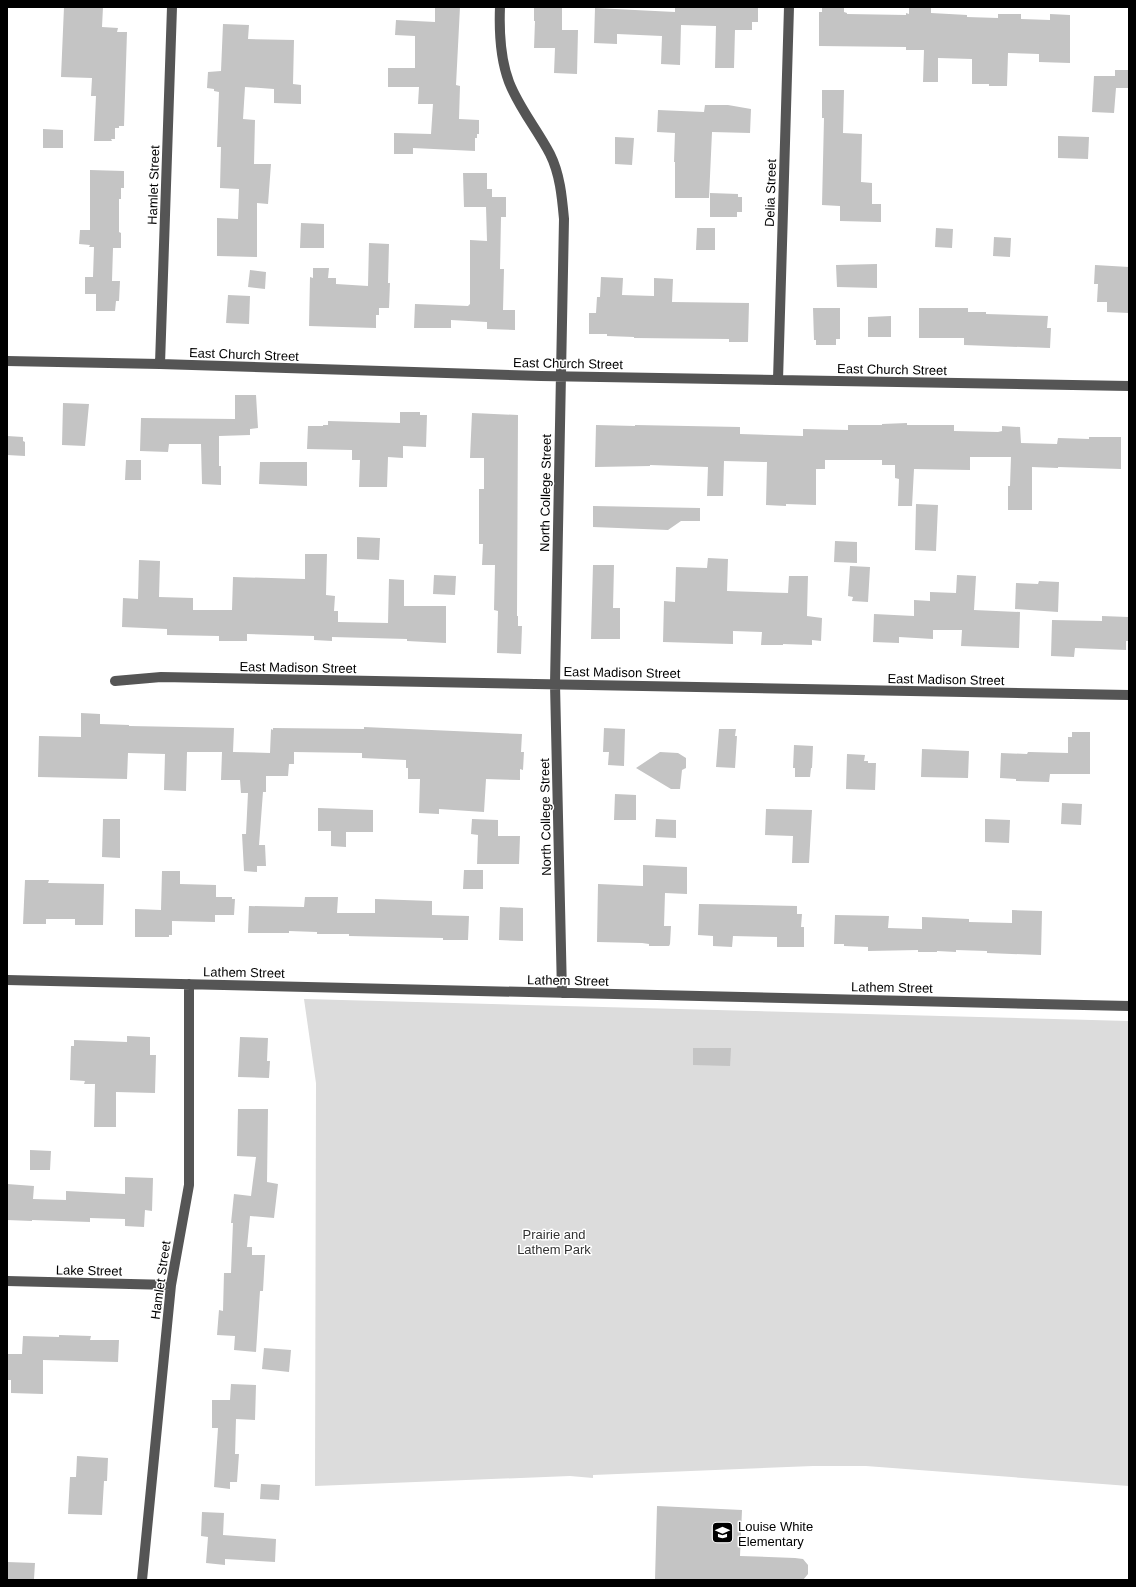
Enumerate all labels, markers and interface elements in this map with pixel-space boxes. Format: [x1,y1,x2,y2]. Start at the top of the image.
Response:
street label: Hamlet Street [145,145,162,225]
street label: Delia Street [762,158,779,227]
street label: East Church Street [189,345,300,364]
street label: East Church Street [513,355,623,372]
street label: East Church Street [837,361,947,378]
street label: North College Street [537,434,554,552]
street label: East Madison Street [239,659,357,676]
street label: East Madison Street [563,664,681,681]
street label: East Madison Street [887,671,1005,688]
street label: North College Street [537,758,554,876]
street label: Lathem Street [203,964,285,981]
street label: Lathem Street [527,972,609,989]
street label: Lathem Street [851,979,933,996]
park label: Prairie and Lathem Park [517,1227,591,1257]
street label: Hamlet Street [148,1239,174,1320]
street label: Lake Street [56,1262,123,1279]
place label: Louise White Elementary [738,1519,813,1549]
school or university icon: Louise White Elementary [709,1520,735,1546]

